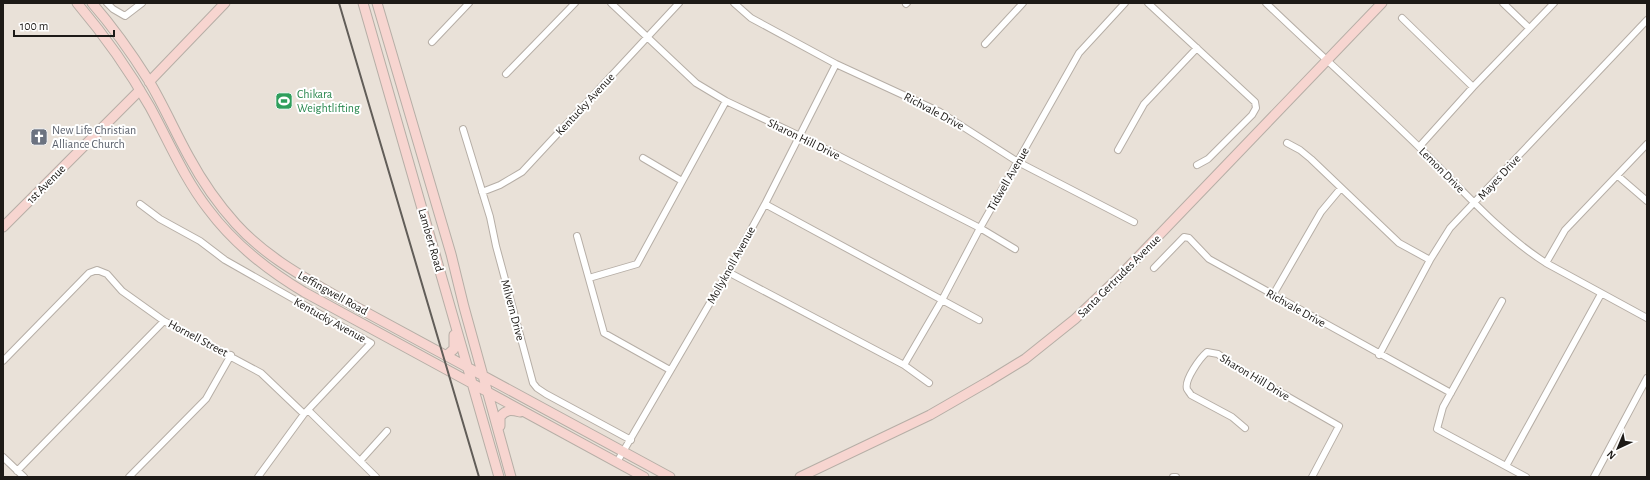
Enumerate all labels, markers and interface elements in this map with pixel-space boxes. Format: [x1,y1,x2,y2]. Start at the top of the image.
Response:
scale bar [14,12,114,38]
text: 100 m [20,20,48,32]
street label: Kentucky Avenue [553,71,617,138]
place label: Chikara Weightlifting [297,88,360,114]
street label: Richvale Drive [902,90,966,132]
sports icon: Chikara Weightlifting [274,91,294,111]
street label: Sharon Hill Drive [766,116,842,162]
place label: New Life Christian Alliance Church [52,124,136,150]
church icon: New Life Christian Alliance Church [29,127,49,147]
street label: Tidwell Avenue [985,145,1031,213]
street label: Lemon Drive [1417,145,1467,195]
street label: Mayes Drive [1475,152,1523,202]
street label: 1st Avenue [24,162,68,206]
street label: Lambert Road [416,207,446,273]
street label: Mollyknoll Avenue [705,224,758,306]
street label: Santa Gertrudes Avenue [1075,232,1163,320]
street label: Leffingwell Road [296,269,370,317]
street label: Milvern Drive [499,278,527,342]
street label: Richvale Drive [1264,287,1328,329]
street label: Kentucky Avenue [292,295,368,346]
street label: Hornell Street [166,317,230,359]
street label: Sharon Hill Drive [1218,352,1292,402]
north arrow [1598,428,1638,468]
text: N [1605,448,1618,461]

